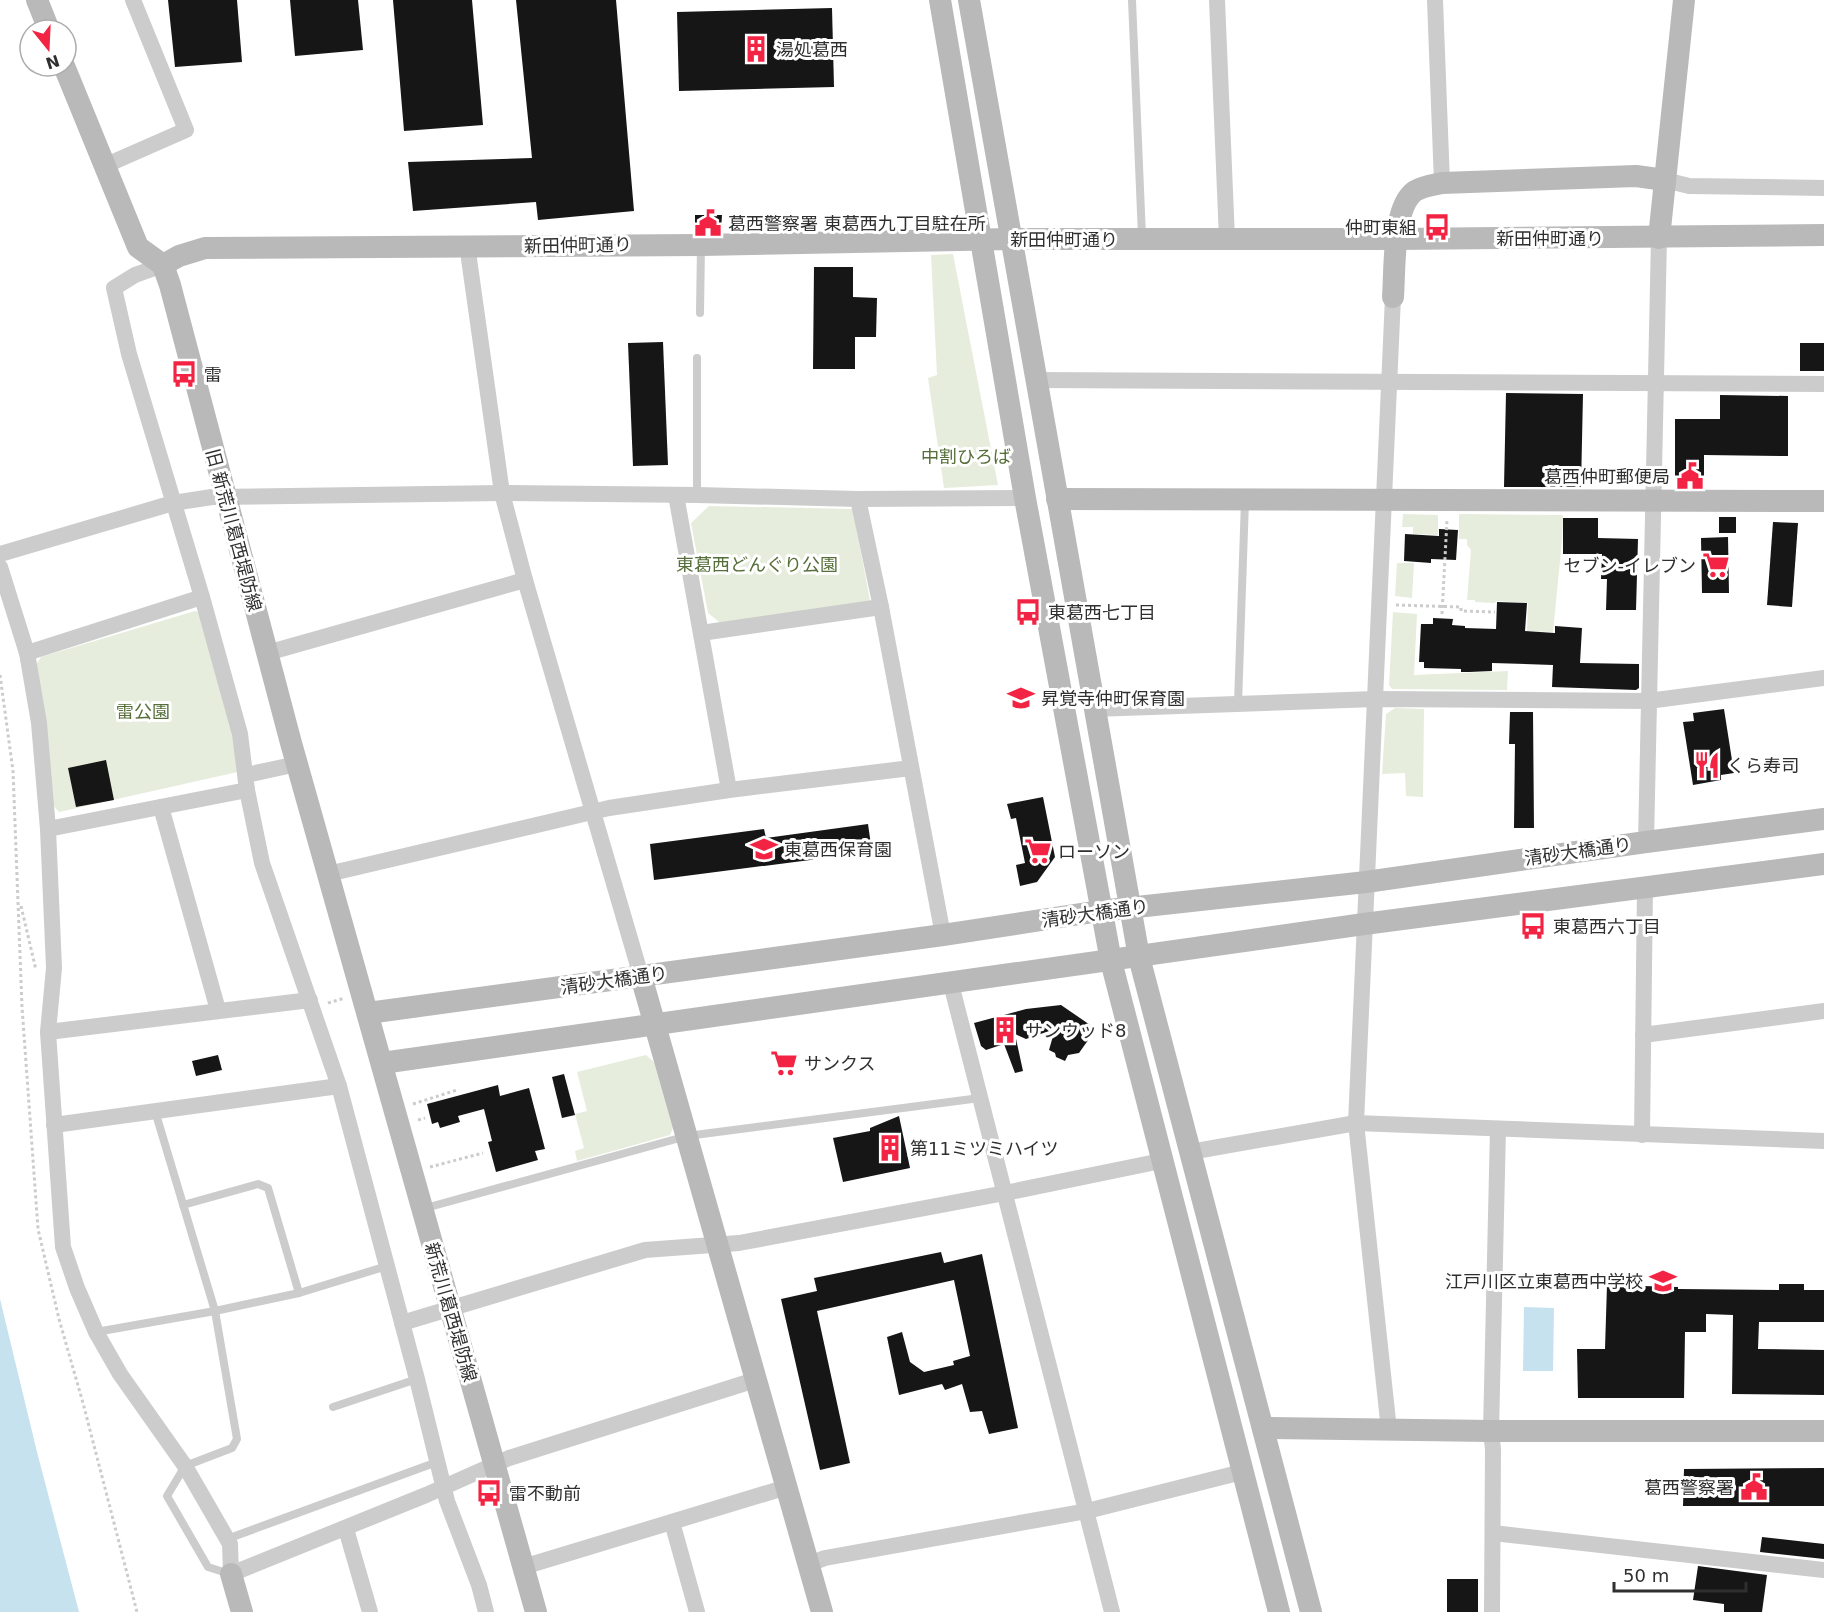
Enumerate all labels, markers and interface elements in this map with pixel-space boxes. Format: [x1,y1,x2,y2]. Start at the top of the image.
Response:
north arrow [18,18,78,78]
building icon: 湯処葛西 [741,34,771,64]
place label: 湯処葛西 [776,39,848,60]
text: N [43,51,62,73]
public building icon: 葛西警察署 東葛西九丁目駐在所 [693,208,723,238]
bus stop icon: 仲町東組 [1422,212,1452,242]
place label: 葛西警察署 東葛西九丁目駐在所 [728,213,986,234]
place label: 仲町東組 [1345,217,1417,238]
street label: 新田仲町通り [1496,228,1604,249]
street label: 新田仲町通り [1010,229,1118,250]
street label: 新田仲町通り [524,234,632,256]
bus stop icon: 雷 [169,359,199,389]
place label: 雷 [204,364,222,385]
street label: 旧 新荒川葛西堤防線 [202,446,266,614]
park label: 中割ひろば [921,446,1011,467]
public building icon: 葛西仲町郵便局 [1675,461,1705,491]
place label: 葛西仲町郵便局 [1544,466,1670,487]
supermarket icon: セブン-イレブン [1701,550,1731,580]
park label: 東葛西どんぐり公園 [676,554,838,575]
place label: セブン-イレブン [1564,555,1696,576]
bus stop icon: 東葛西七丁目 [1013,597,1043,627]
place label: 東葛西七丁目 [1048,602,1156,623]
school or university icon: 昇覚寺仲町保育園 [1006,683,1036,713]
place label: 昇覚寺仲町保育園 [1041,688,1185,709]
park label: 雷公園 [116,701,170,722]
restaurant icon: くら寿司 [1692,750,1722,780]
place label: くら寿司 [1727,755,1799,776]
street label: 清砂大橋通り [1523,833,1633,869]
school or university icon: 東葛西保育園 [749,834,779,864]
supermarket icon: ローソン [1023,836,1053,866]
place label: 東葛西保育園 [784,839,892,860]
place label: ローソン [1058,841,1130,862]
street label: 清砂大橋通り [1040,895,1150,931]
bus stop icon: 東葛西六丁目 [1518,911,1548,941]
place label: 東葛西六丁目 [1553,916,1661,937]
street label: 清砂大橋通り [559,962,669,998]
building icon: サンウッド8 [990,1015,1020,1045]
place label: サンウッド8 [1025,1020,1126,1041]
supermarket icon: サンクス [769,1048,799,1078]
place label: サンクス [804,1053,875,1074]
building icon: 第11ミツミハイツ [875,1133,905,1163]
place label: 第11ミツミハイツ [910,1138,1059,1159]
street label: 新荒川葛西堤防線 [421,1240,481,1384]
school or university icon: 江戸川区立東葛西中学校 [1648,1266,1678,1296]
place label: 江戸川区立東葛西中学校 [1445,1271,1643,1292]
public building icon: 葛西警察署 [1739,1472,1769,1502]
place label: 葛西警察署 [1644,1477,1734,1498]
bus stop icon: 雷不動前 [474,1478,504,1508]
place label: 雷不動前 [509,1483,581,1504]
scale bar [1614,1555,1746,1593]
text: 50 m [1623,1565,1669,1586]

